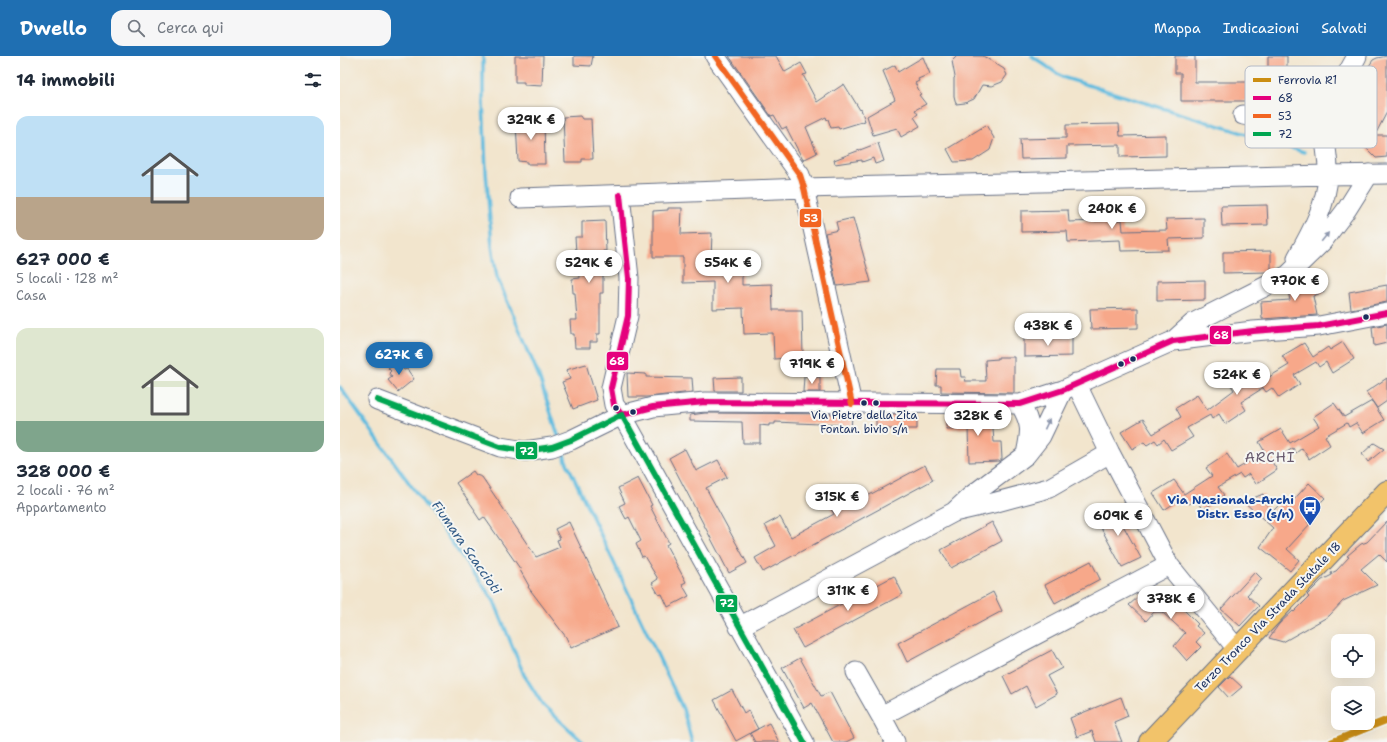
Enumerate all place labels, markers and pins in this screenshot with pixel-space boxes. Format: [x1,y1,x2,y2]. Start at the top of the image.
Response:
pin: 329K € [498,107,564,141]
pin: 240K € [1079,196,1145,230]
pin: 529K € [556,250,622,284]
pin: 554K € [695,250,761,284]
pin: 770K € [1262,268,1328,302]
unlabelled marker [1361,312,1371,322]
pin: 438K € [1015,313,1081,347]
pin: 627K € [366,342,432,376]
pin: 719K € [779,351,845,385]
unlabelled marker [1128,354,1138,364]
unlabelled marker [1116,359,1126,369]
pin: 524K € [1204,362,1270,396]
marker: Via Pietre della Zita Fontan. bivio s/n [859,398,869,408]
unlabelled marker [871,398,881,408]
unlabelled marker [611,403,621,413]
pin: 328K € [945,403,1011,437]
unlabelled marker [628,407,638,417]
place label: Via Pietre della Zita Fontan. bivio s/n [811,408,917,437]
pin: 315K € [804,484,870,518]
place label: Via Nazionale-Archi Distr. Esso (s/n) [1168,492,1294,522]
bus stop icon: Via Nazionale-Archi Distr. Esso (s/n) [1297,494,1323,527]
pin: 609K € [1085,503,1151,537]
pin: 311K € [815,578,881,612]
pin: 378K € [1138,586,1204,620]

